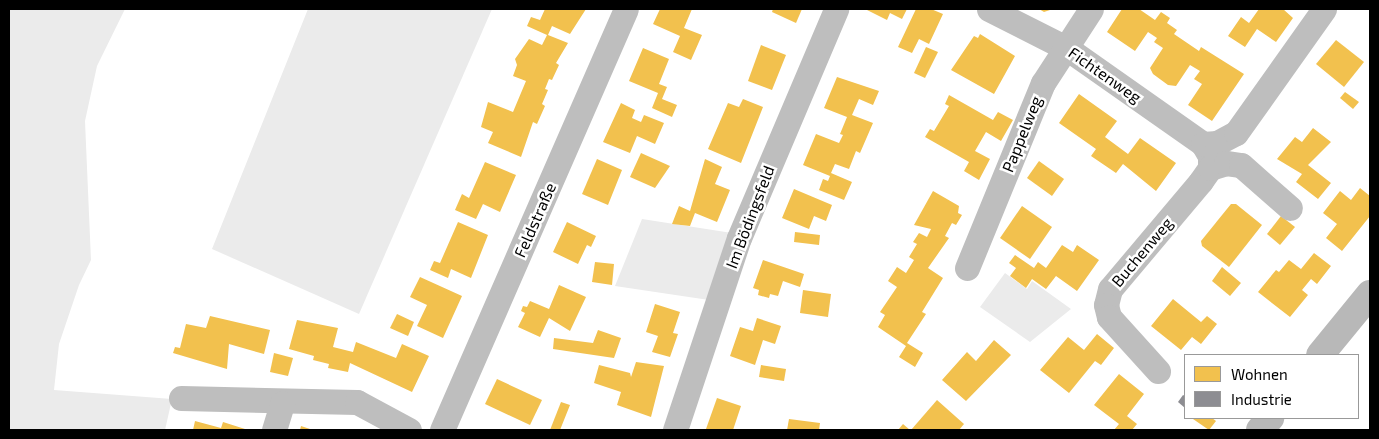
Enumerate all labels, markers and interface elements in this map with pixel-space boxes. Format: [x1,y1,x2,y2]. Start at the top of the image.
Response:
street label: Fichtenweg [1065,43,1145,107]
street label: Pappelweg [998,93,1046,175]
street label: Im Bödingsfeld [722,163,778,271]
street label: Feldstraße [510,180,560,260]
street label: Buchenweg [1107,213,1177,291]
legend [1184,354,1359,419]
text: Wohnen [1231,365,1288,383]
text: Industrie [1231,390,1292,408]

